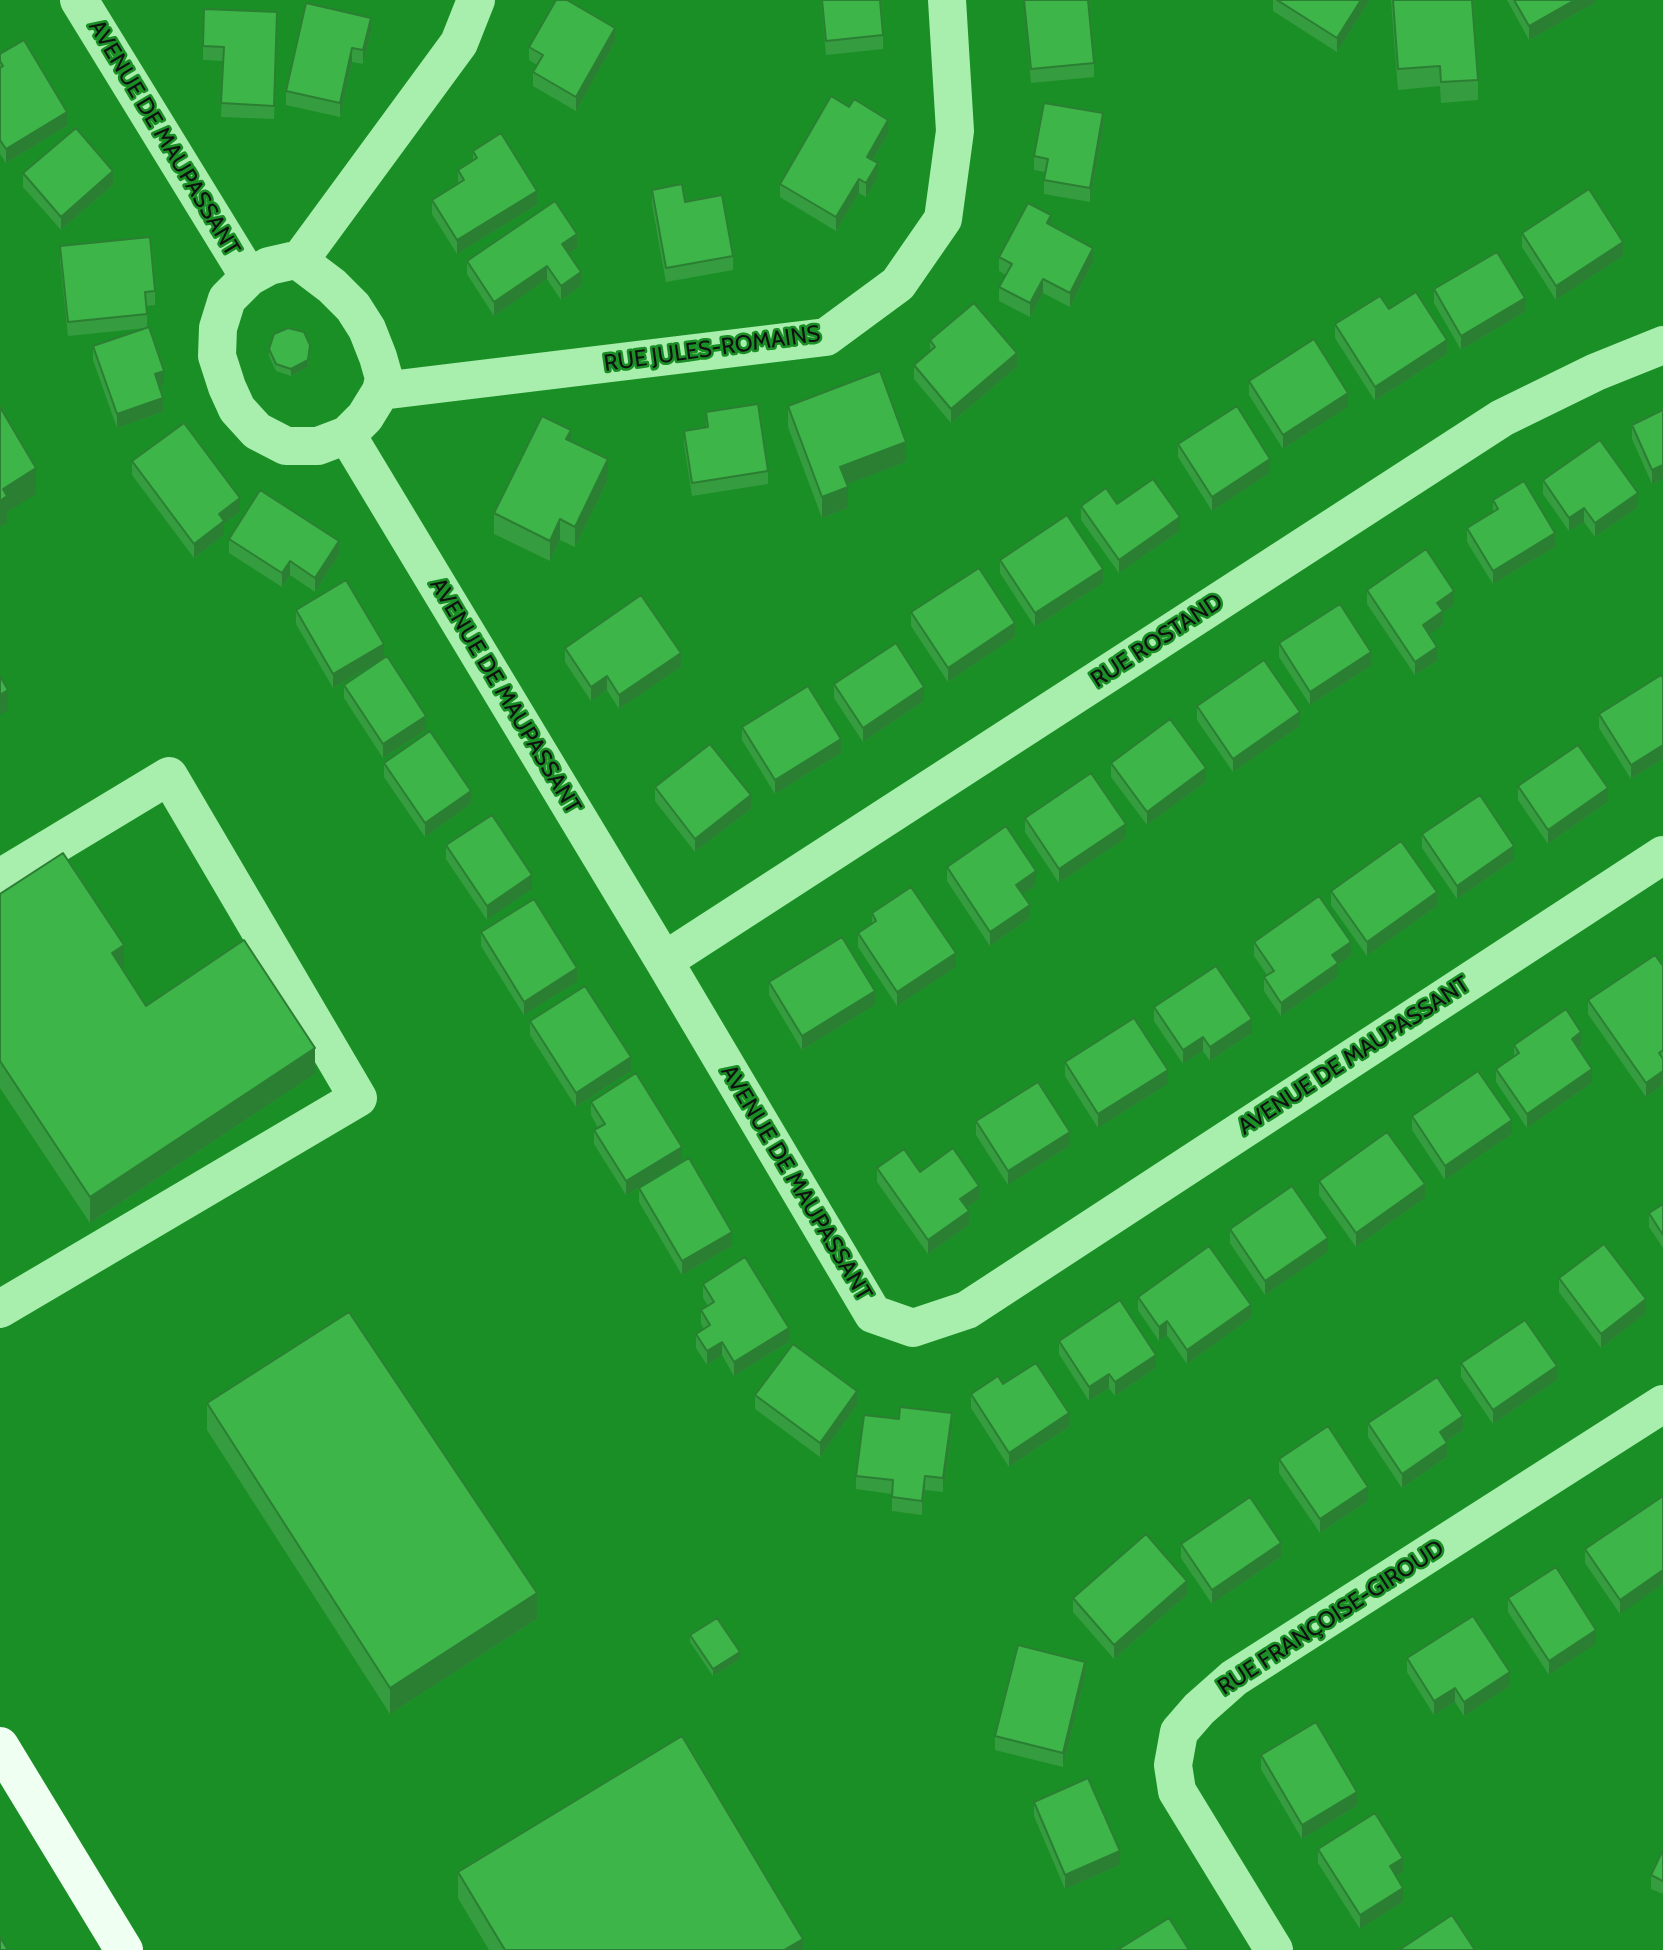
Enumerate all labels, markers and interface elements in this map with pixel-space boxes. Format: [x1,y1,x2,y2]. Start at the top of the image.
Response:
street label: AVENUE DE MAUPASSANT [83,15,245,261]
street label: RUE JULES-ROMAINS [602,320,822,378]
street label: AVENUE DE MAUPASSANT [424,573,586,819]
street label: RUE ROSTAND [1086,588,1228,694]
street label: AVENUE DE MAUPASSANT [1233,971,1475,1141]
street label: AVENUE DE MAUPASSANT [715,1060,877,1306]
street label: RUE FRANÇOISE-GIROUD [1213,1535,1449,1701]

